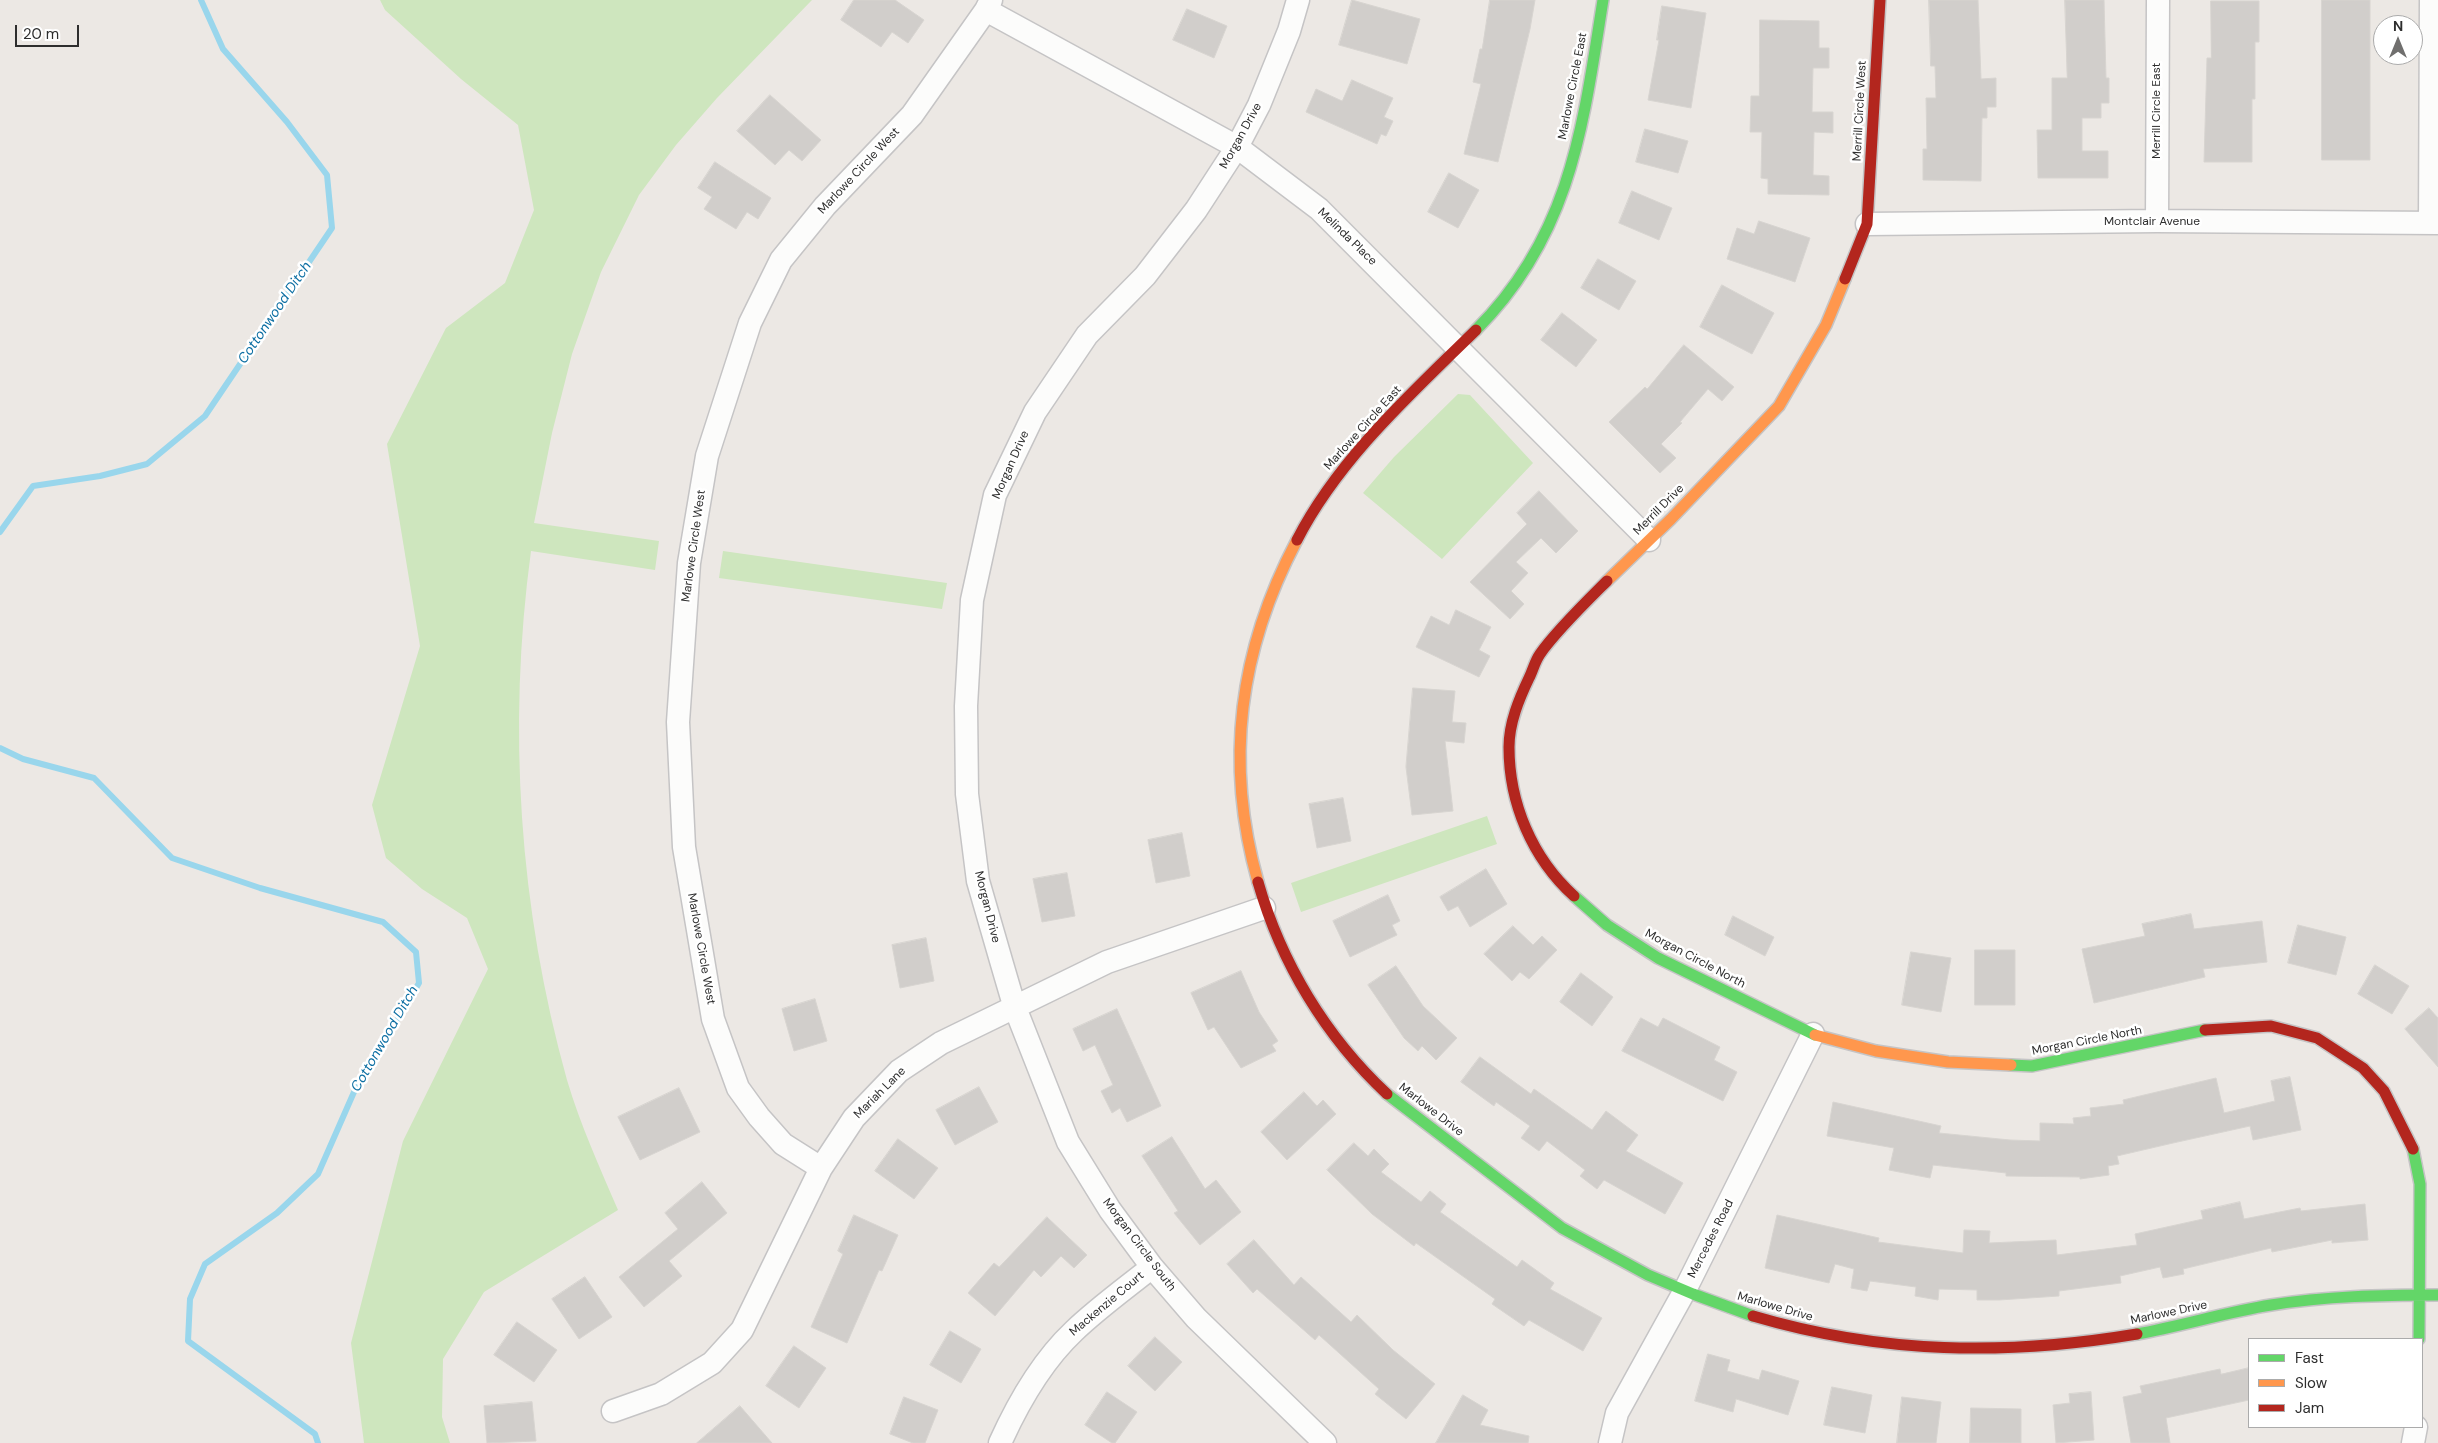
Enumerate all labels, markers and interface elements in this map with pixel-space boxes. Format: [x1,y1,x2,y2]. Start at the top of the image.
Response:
scale bar [18,15,81,47]
north arrow [2373,15,2423,65]
text: N [2393,17,2403,35]
text: 20 m [23,24,59,44]
street label: Marlowe Circle East [1556,31,1590,141]
street label: Merrill Circle West [1850,60,1870,162]
street label: Merrill Circle East [2150,63,2164,159]
street label: Morgan Drive [1217,100,1265,172]
street label: Marlowe Circle West [815,125,903,217]
street label: Melinda Place [1315,205,1379,269]
street label: Montclair Avenue [2104,215,2200,229]
water label: Cottonwood Ditch [235,259,315,367]
street label: Marlowe Circle East [1321,383,1405,473]
street label: Morgan Drive [990,429,1032,501]
street label: Merrill Drive [1631,482,1687,538]
street label: Marlowe Circle West [679,489,709,603]
street label: Morgan Drive [971,870,1003,944]
street label: Marlowe Circle West [684,892,718,1006]
street label: Morgan Circle North [1642,926,1748,992]
water label: Cottonwood Ditch [348,983,422,1095]
street label: Morgan Circle North [2031,1023,2143,1059]
street label: Mariah Lane [851,1064,909,1122]
street label: Marlowe Drive [1396,1080,1466,1140]
street label: Morgan Circle South [1099,1196,1179,1294]
street label: Mercedes Road [1685,1197,1737,1281]
street label: Mackenzie Court [1067,1269,1147,1339]
street label: Marlowe Drive [1736,1289,1814,1325]
street label: Marlowe Drive [2129,1298,2209,1328]
legend [2248,1338,2423,1428]
text: Fast [2295,1348,2324,1368]
text: Slow [2295,1373,2327,1393]
text: Jam [2295,1398,2324,1418]

